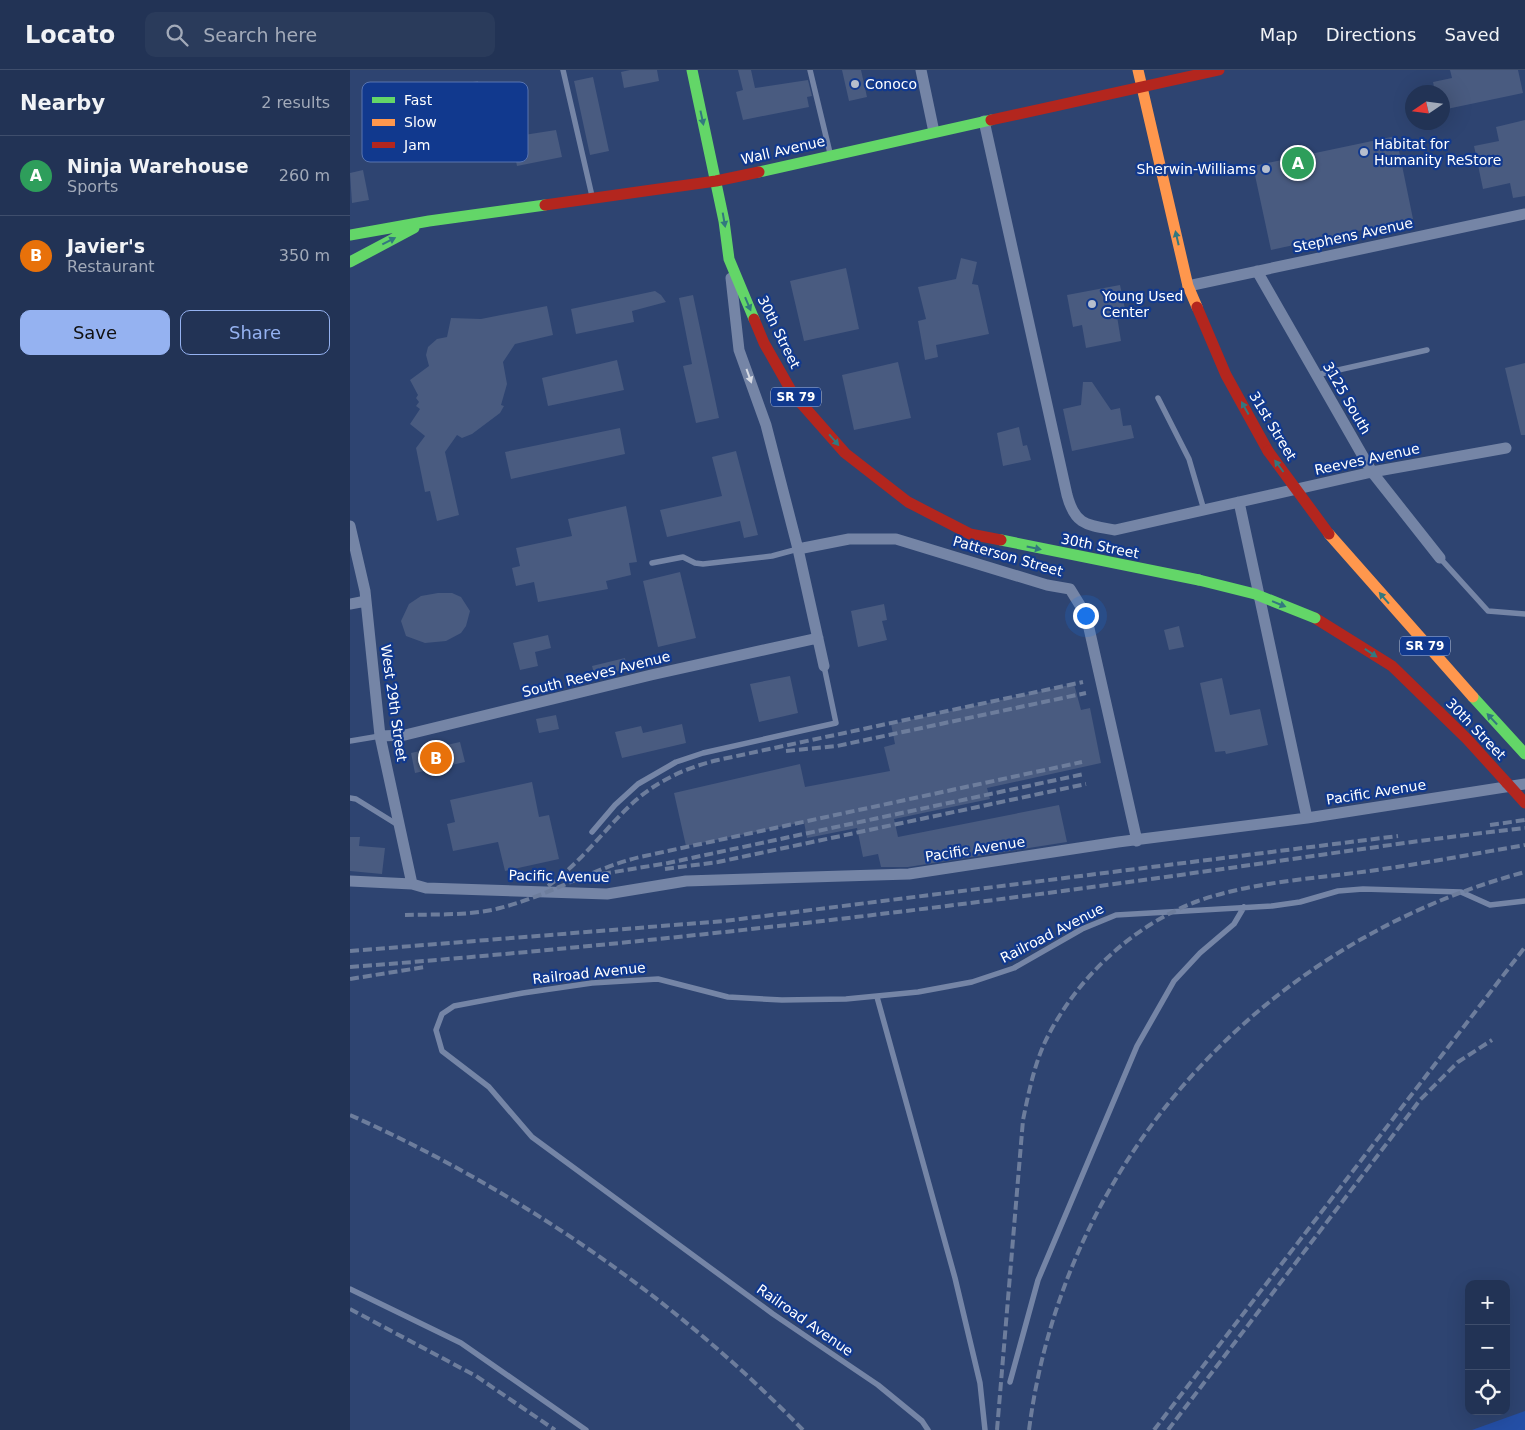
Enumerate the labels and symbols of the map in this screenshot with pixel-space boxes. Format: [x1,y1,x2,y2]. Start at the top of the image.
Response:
place label: Conoco [865,76,917,92]
marker: Conoco [849,78,861,90]
legend [362,82,528,162]
north arrow [1405,85,1450,130]
text: Fast [404,92,433,108]
one-way arrow [698,110,706,125]
text: Slow [404,114,437,130]
street label: Wall Avenue [739,133,827,167]
place label: Habitat for Humanity ReStore [1374,136,1501,168]
text: Jam [403,137,430,153]
pin: A [1282,144,1314,182]
marker: Habitat for Humanity ReStore [1358,146,1370,158]
place label: Sherwin-Williams [1137,161,1256,177]
marker: Sherwin-Williams [1260,163,1272,175]
one-way arrow [720,212,728,228]
street label: Stephens Avenue [1292,214,1414,256]
one-way arrow [1173,231,1181,246]
one-way arrow [382,237,397,245]
place label: Young Used Center [1101,288,1183,320]
street label: 30th Street [754,293,804,372]
one-way arrow [744,297,752,312]
marker: Young Used Center [1086,298,1098,310]
street label: 3125 South [1320,359,1374,437]
one-way arrow [745,368,753,383]
road number: SR 79 [771,388,821,407]
street label: 31st Street [1246,389,1300,464]
one-way arrow [1240,402,1249,415]
one-way arrow [828,434,840,446]
street label: Reeves Avenue [1313,440,1421,478]
one-way arrow [1274,459,1284,473]
street label: 30th Street [1060,531,1141,562]
street label: Patterson Street [951,533,1065,579]
one-way arrow [1027,545,1043,553]
one-way arrow [1378,591,1389,604]
one-way arrow [1272,601,1287,608]
your location [1073,603,1099,629]
road number: SR 79 [1400,636,1450,656]
street label: West 29th Street [378,643,410,763]
street label: South Reeves Avenue [520,648,672,700]
one-way arrow [1364,648,1378,658]
street label: 30th Street [1443,695,1510,763]
one-way arrow [1486,713,1498,725]
pin: B [420,739,452,777]
street label: Pacific Avenue [1325,776,1427,808]
street label: Pacific Avenue [924,833,1026,865]
street label: Pacific Avenue [508,867,610,885]
street label: Railroad Avenue [998,900,1106,966]
street label: Railroad Avenue [532,959,646,987]
street label: Railroad Avenue [754,1281,856,1359]

